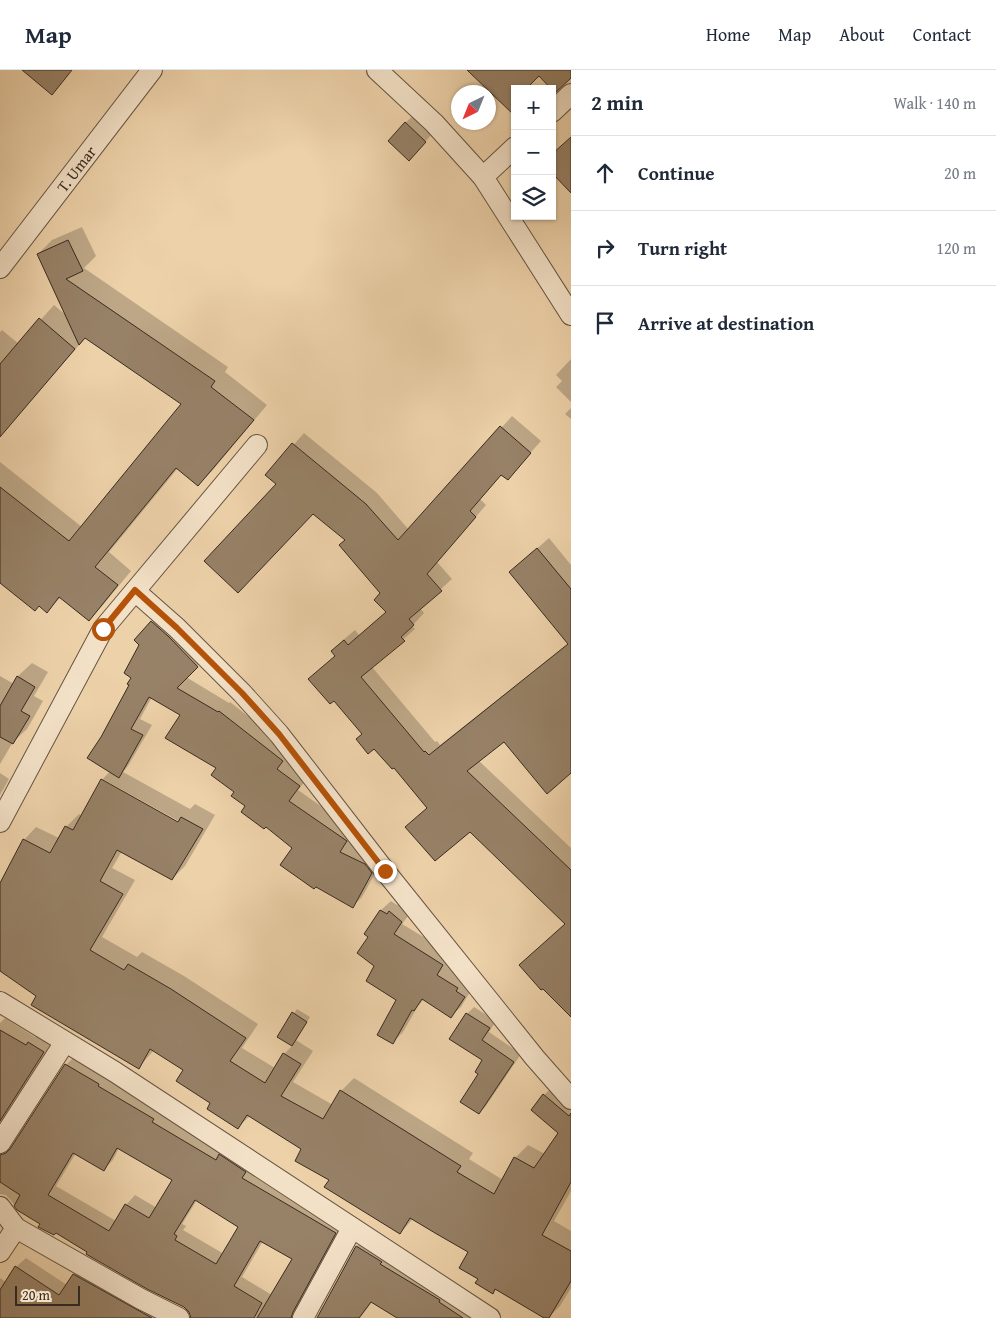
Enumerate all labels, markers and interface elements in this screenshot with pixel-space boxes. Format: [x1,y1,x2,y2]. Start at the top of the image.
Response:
text: Map [25,17,72,52]
text: Home [706,21,750,48]
text: Map [778,21,811,48]
text: About [839,21,885,48]
text: Contact [913,21,971,48]
north arrow [451,85,496,130]
map controls [511,85,556,220]
button: + [511,85,556,130]
text: 2 min [591,87,643,118]
text: Walk · 140 m [893,91,976,115]
button: − [511,130,556,175]
street label: T. Umar [50,140,102,197]
icon: ahead [591,159,619,187]
text: Continue [638,159,715,187]
text: 20 m [944,161,976,185]
button: layers [511,175,556,220]
icon: right [591,234,619,262]
text: Turn right [638,234,727,262]
text: 120 m [936,236,976,260]
icon: arrive [591,309,619,337]
text: Arrive at destination [638,309,814,337]
route start [92,618,115,641]
route end [374,860,397,883]
scale bar [15,1283,80,1306]
text: 20 m [22,1285,50,1305]

